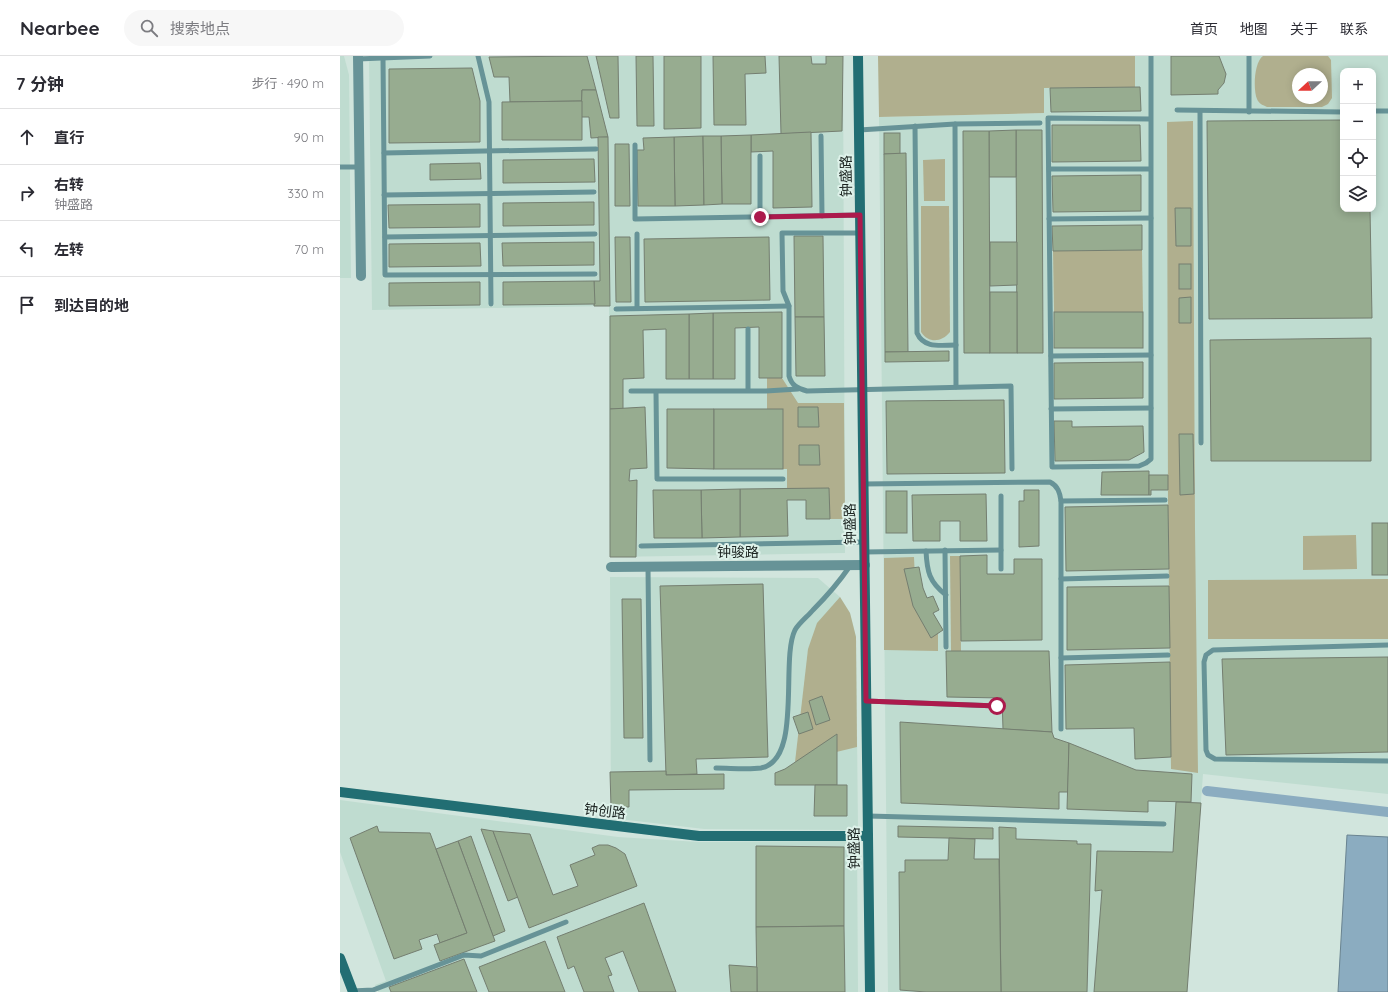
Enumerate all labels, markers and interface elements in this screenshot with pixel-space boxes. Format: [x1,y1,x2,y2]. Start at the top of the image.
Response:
search box [124,10,404,46]
text: Nearbee [20,16,100,40]
icon: search [138,17,160,39]
text: 搜索地点 [170,19,230,38]
text: 首页 [1190,20,1218,38]
text: 地图 [1240,20,1268,38]
text: 关于 [1290,20,1318,38]
text: 联系 [1340,20,1368,38]
north arrow [1292,68,1328,104]
map controls [1340,68,1376,212]
button: + [1340,68,1376,104]
text: 7 分钟 [16,73,64,94]
text: 步行 · 490 m [251,75,324,91]
button: − [1340,104,1376,140]
icon: ahead [16,126,38,148]
text: 直行 [54,128,84,147]
text: 90 m [294,129,324,145]
button: locate [1340,140,1376,176]
street label: 钟盛路 [837,155,855,197]
text: 右转 [54,175,84,194]
button: layers [1340,176,1376,212]
icon: right [16,182,38,204]
text: 330 m [287,185,324,201]
text: 钟盛路 [54,196,93,212]
route end [751,208,769,226]
icon: left [16,238,38,260]
text: 左转 [54,240,84,259]
text: 70 m [294,241,324,257]
icon: arrive [16,294,38,316]
text: 到达目的地 [54,296,129,315]
street label: 钟盛路 [841,503,859,545]
street label: 钟骏路 [717,543,759,561]
route start [988,697,1006,715]
street label: 钟创路 [583,800,627,822]
street label: 钟盛路 [845,827,863,869]

